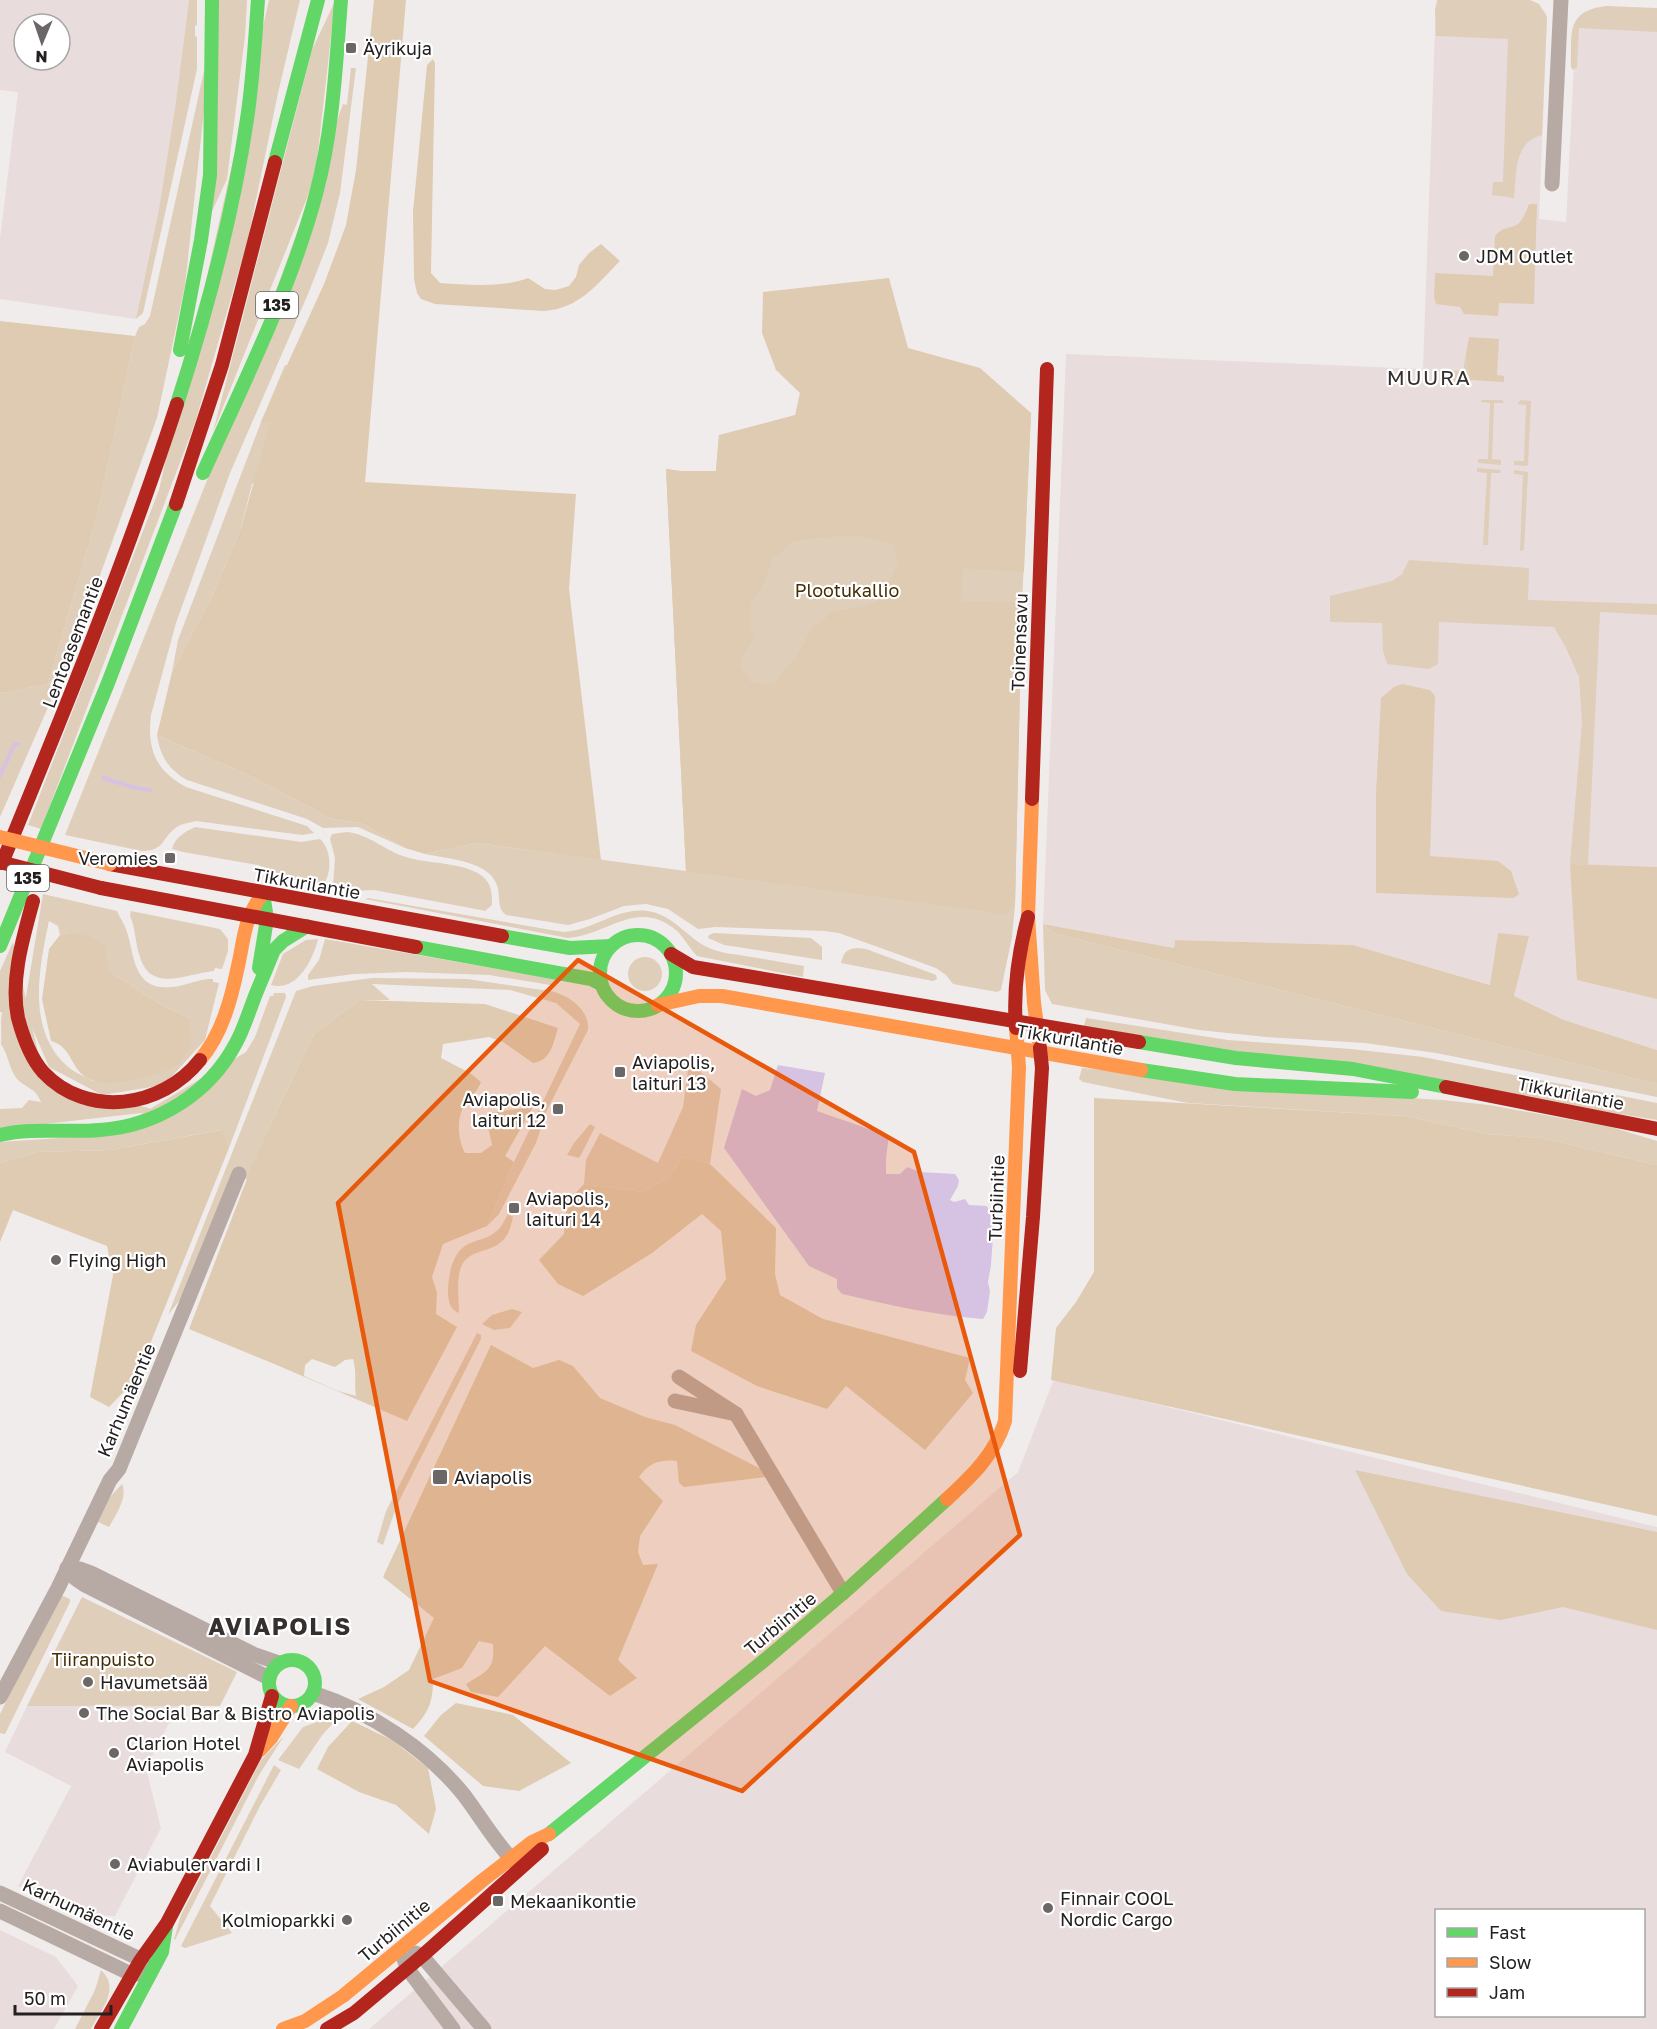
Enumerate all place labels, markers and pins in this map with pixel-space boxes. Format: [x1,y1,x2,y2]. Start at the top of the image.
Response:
place label: Äyrikuja [363,37,432,59]
marker: Äyrikuja [344,41,358,55]
place label: JDM Outlet [1476,245,1573,267]
marker: JDM Outlet [1457,249,1471,263]
place label: Veromies [78,847,158,869]
marker: Veromies [163,851,177,865]
place label: Aviapolis, laituri 13 [632,1051,715,1094]
marker: Aviapolis, laituri 13 [613,1065,627,1079]
place label: Aviapolis, laituri 12 [463,1088,546,1131]
marker: Aviapolis, laituri 12 [551,1102,565,1116]
place label: Aviapolis, laituri 14 [526,1187,609,1230]
marker: Aviapolis, laituri 14 [507,1201,521,1215]
place label: Flying High [68,1249,166,1271]
marker: Flying High [49,1253,63,1267]
place label: Aviapolis [454,1466,532,1488]
marker: Aviapolis [431,1468,449,1486]
place label: Havumetsää [100,1671,208,1693]
marker: Havumetsää [81,1675,95,1689]
place label: The Social Bar & Bistro Aviapolis [96,1702,375,1724]
marker: The Social Bar & Bistro Aviapolis [77,1706,91,1720]
place label: Clarion Hotel Aviapolis [126,1732,241,1775]
marker: Clarion Hotel Aviapolis [107,1746,121,1760]
place label: Aviabulervardi I [127,1853,261,1875]
marker: Aviabulervardi I [108,1857,122,1871]
place label: Finnair COOL Nordic Cargo [1060,1887,1173,1930]
place label: Mekaanikontie [510,1890,636,1912]
marker: Mekaanikontie [491,1894,505,1908]
marker: Finnair COOL Nordic Cargo [1041,1901,1055,1915]
place label: Kolmioparkki [221,1909,335,1931]
marker: Kolmioparkki [340,1913,354,1927]

